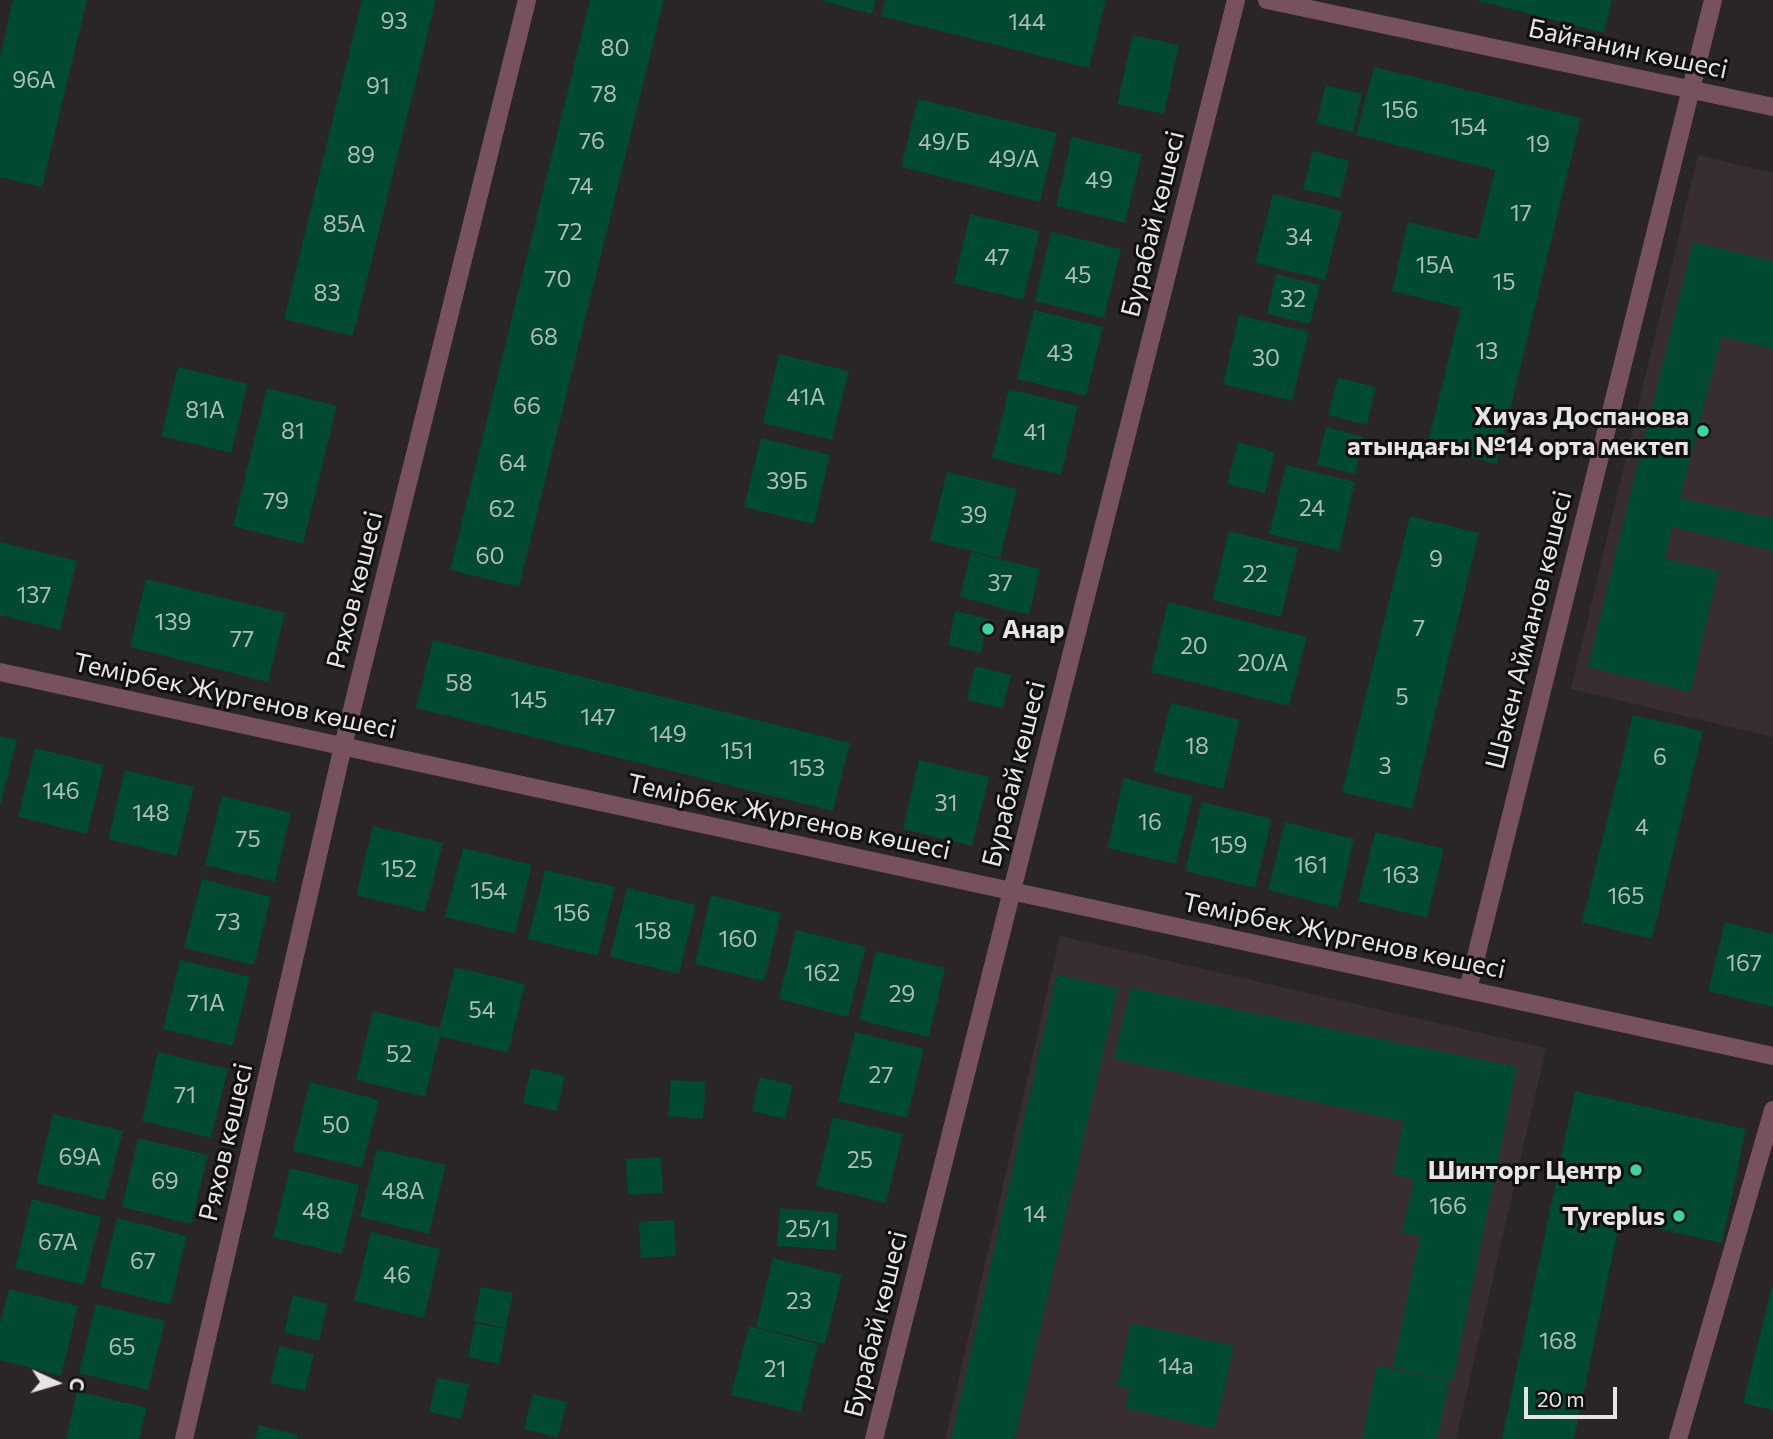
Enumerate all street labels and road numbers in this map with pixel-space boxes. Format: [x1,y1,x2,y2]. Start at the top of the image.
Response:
street label: Байғанин көшесі [1526,13,1730,85]
street label: Бурабай көшесі [1115,128,1191,320]
street label: Шәкен Айманов көшесі [1479,488,1579,772]
street label: Ряхов көшесі [320,508,390,672]
street label: Темірбек Жүргенов көшесі [71,646,399,746]
street label: Бурабай көшесі [976,678,1052,870]
street label: Темірбек Жүргенов көшесі [625,767,953,867]
street label: Темірбек Жүргенов көшесі [1180,886,1508,986]
street label: Ряхов көшесі [193,1060,259,1224]
street label: Бурабай көшесі [838,1228,914,1420]

